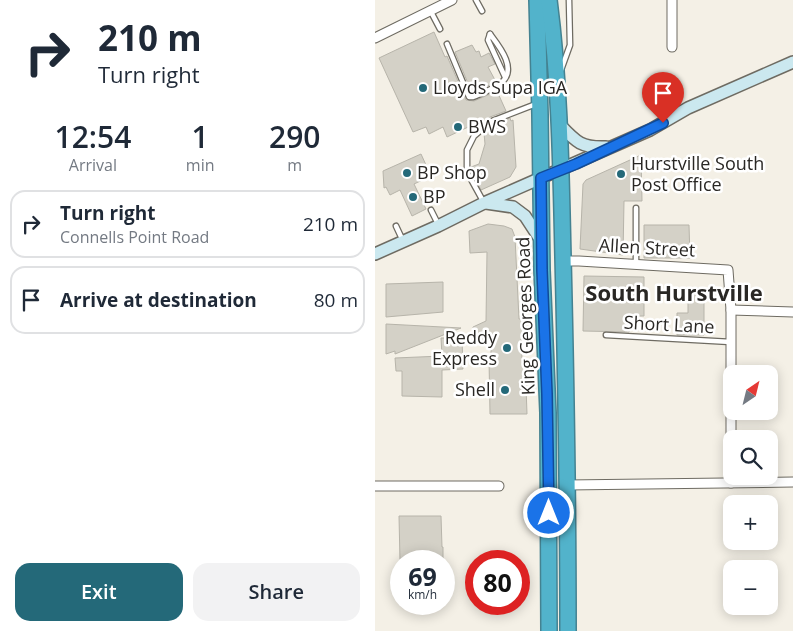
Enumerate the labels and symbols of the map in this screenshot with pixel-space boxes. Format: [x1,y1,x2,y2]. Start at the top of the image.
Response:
pin [642,72,684,123]
place label: Lloyds Supa IGA [433,75,568,99]
marker: Lloyds Supa IGA [417,82,429,94]
place label: BWS [468,114,506,138]
marker: BWS [452,121,464,133]
place label: Hurstville South Post Office [631,151,764,196]
place label: BP Shop [417,160,487,184]
marker: BP Shop [401,167,413,179]
marker: Hurstville South Post Office [615,168,627,180]
place label: BP [423,184,445,208]
marker: BP [407,191,419,203]
street label: Allen Street [598,232,696,262]
street label: King Georges Road [510,236,540,396]
district label: South Hurstville [585,277,763,307]
street label: Short Lane [623,310,715,338]
place label: Reddy Express [432,325,498,370]
marker: Reddy Express [501,342,513,354]
north arrow [723,365,777,420]
place label: Shell [455,377,495,401]
marker: Shell [499,384,511,396]
position arrow [522,486,574,538]
speed limit sign: 80 [465,550,530,615]

